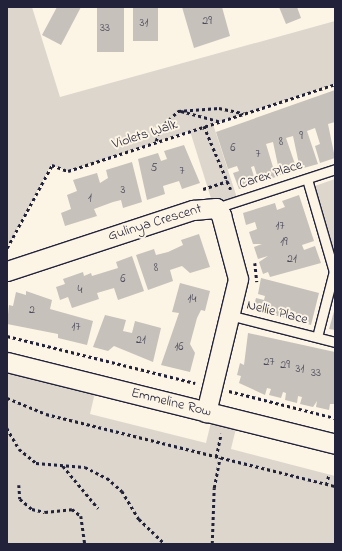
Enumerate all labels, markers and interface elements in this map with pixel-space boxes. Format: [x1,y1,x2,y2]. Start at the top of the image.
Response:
house number: 29 [202,15,212,29]
house number: 31 [140,17,148,31]
house number: 33 [100,22,110,36]
street label: Violets Walk [110,117,180,153]
house number: 9 [299,130,303,144]
house number: 8 [279,136,283,150]
house number: 6 [230,142,236,156]
house number: 7 [256,148,260,162]
street label: Carex Place [237,157,305,193]
house number: 5 [151,162,157,176]
house number: 7 [180,165,184,179]
house number: 3 [121,184,125,198]
house number: 1 [88,192,92,206]
street label: Gulinya Crescent [106,201,204,245]
house number: 17 [276,220,284,234]
house number: 19 [280,236,288,250]
house number: 21 [287,253,297,267]
house number: 8 [154,262,158,276]
house number: 6 [120,273,126,287]
house number: 4 [78,284,82,298]
house number: 14 [188,293,196,307]
street label: Nellie Place [245,297,309,329]
house number: 2 [29,304,35,318]
house number: 17 [72,321,80,335]
house number: 21 [136,334,146,348]
house number: 16 [174,341,184,355]
house number: 27 [264,356,274,370]
house number: 29 [280,359,290,373]
house number: 31 [296,363,304,377]
house number: 33 [311,367,321,381]
street label: Emmeline Row [129,385,213,421]

